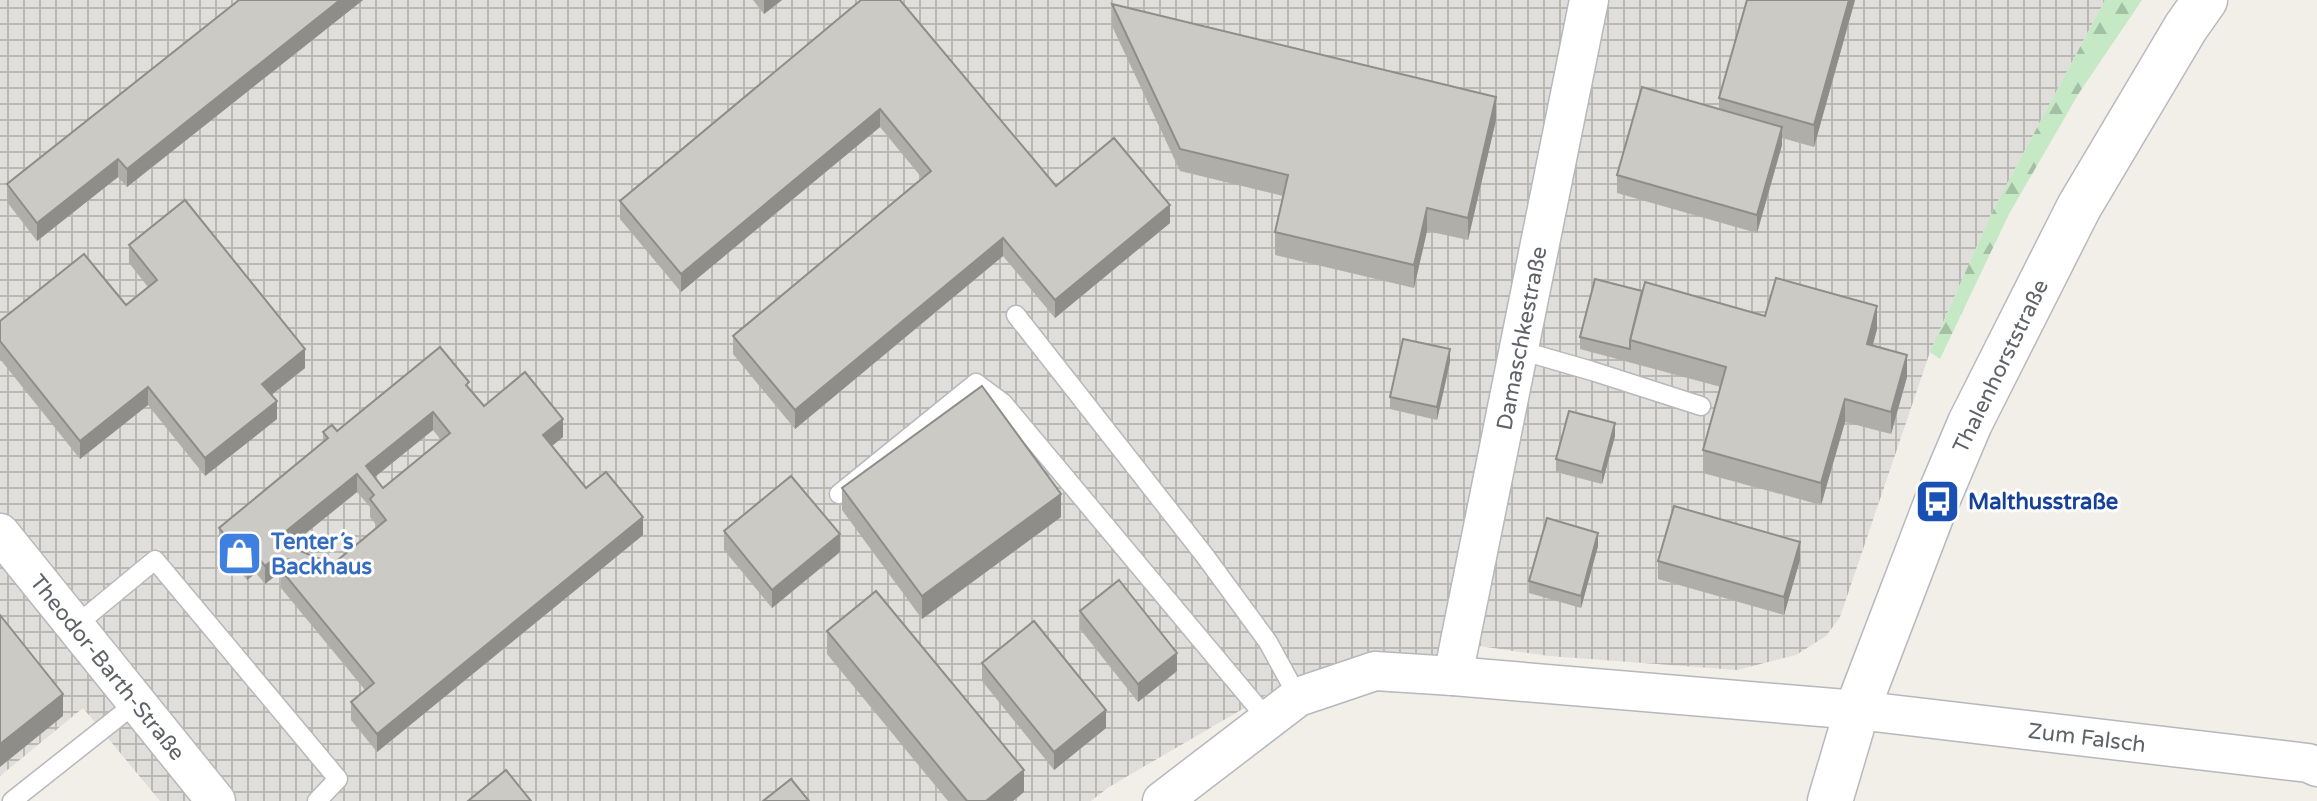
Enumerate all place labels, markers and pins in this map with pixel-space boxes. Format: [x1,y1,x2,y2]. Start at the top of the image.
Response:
bus stop icon: Malthusstraße [1913,477,1961,525]
place label: Malthusstraße [1968,489,2118,515]
place label: Tenter´s Backhaus [270,529,372,580]
shop icon: Tenter´s Backhaus [216,530,264,578]

